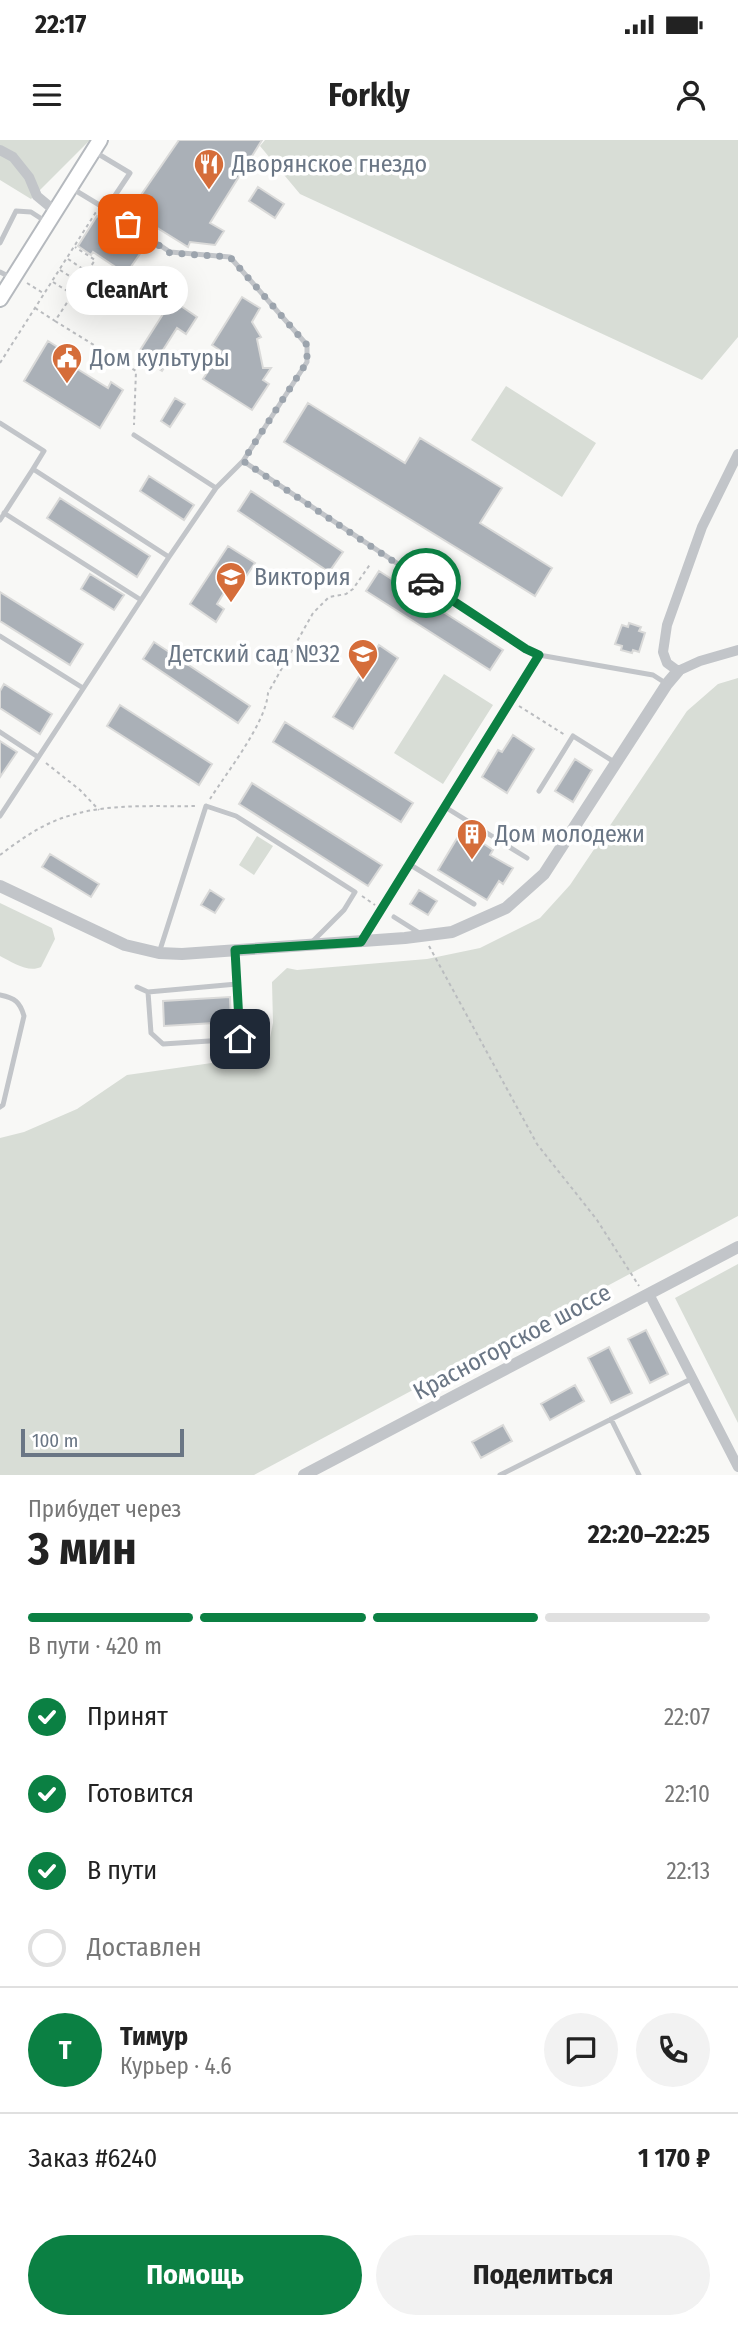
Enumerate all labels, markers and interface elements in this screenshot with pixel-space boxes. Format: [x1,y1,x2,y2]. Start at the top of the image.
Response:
text: 22:17 [35,9,86,40]
icon: menu [28,76,66,114]
text: Forkly [328,76,410,114]
icon: person [672,76,710,114]
restaurant icon: Дворянское гнездо [192,147,226,191]
place label: Дворянское гнездо [231,150,427,178]
pin [98,194,158,254]
icon: bag [109,205,147,243]
callout: CleanArt [67,266,189,315]
text: CleanArt [86,276,168,304]
public building icon: Дом культуры [50,341,84,385]
place label: Дом культуры [89,344,230,372]
courier [391,548,461,618]
school or university icon: Виктория [214,560,248,604]
place label: Виктория [254,563,351,591]
icon: car [407,564,445,602]
school or university icon: Детский сад №32 [346,637,380,681]
place label: Детский сад №32 [167,640,340,668]
building icon: Дом молодежи [455,817,489,861]
place label: Дом молодежи [494,820,645,848]
pin [210,1009,270,1069]
icon: home [221,1020,259,1058]
street label: Красногорское шоссе [408,1278,616,1406]
scale bar [21,1426,184,1458]
text: 100 m [32,1429,78,1452]
text: Прибудет через [28,1495,181,1523]
text: 22:20–22:25 [588,1519,710,1550]
text: 3 мин [28,1521,137,1576]
text: В пути · 420 m [28,1632,162,1660]
icon: check [28,1698,66,1736]
text: Принят [87,1701,168,1732]
text: 22:07 [664,1703,710,1731]
icon: check [28,1775,66,1813]
text: Готовится [87,1778,194,1809]
text: 22:10 [665,1780,710,1808]
icon: check [28,1852,66,1890]
text: В пути [87,1855,157,1886]
text: 22:13 [666,1857,710,1885]
text: Доставлен [87,1932,202,1963]
button: chat [544,2013,618,2087]
button: phone [636,2013,710,2087]
text: Тимур [120,2021,188,2052]
text: Т [59,2035,71,2066]
text: Курьер · 4.6 [120,2052,232,2080]
text: Заказ #6240 [28,2143,157,2174]
text: 1 170 ₽ [638,2143,710,2174]
button: Помощь [28,2235,362,2315]
button: Поделиться [376,2235,710,2315]

